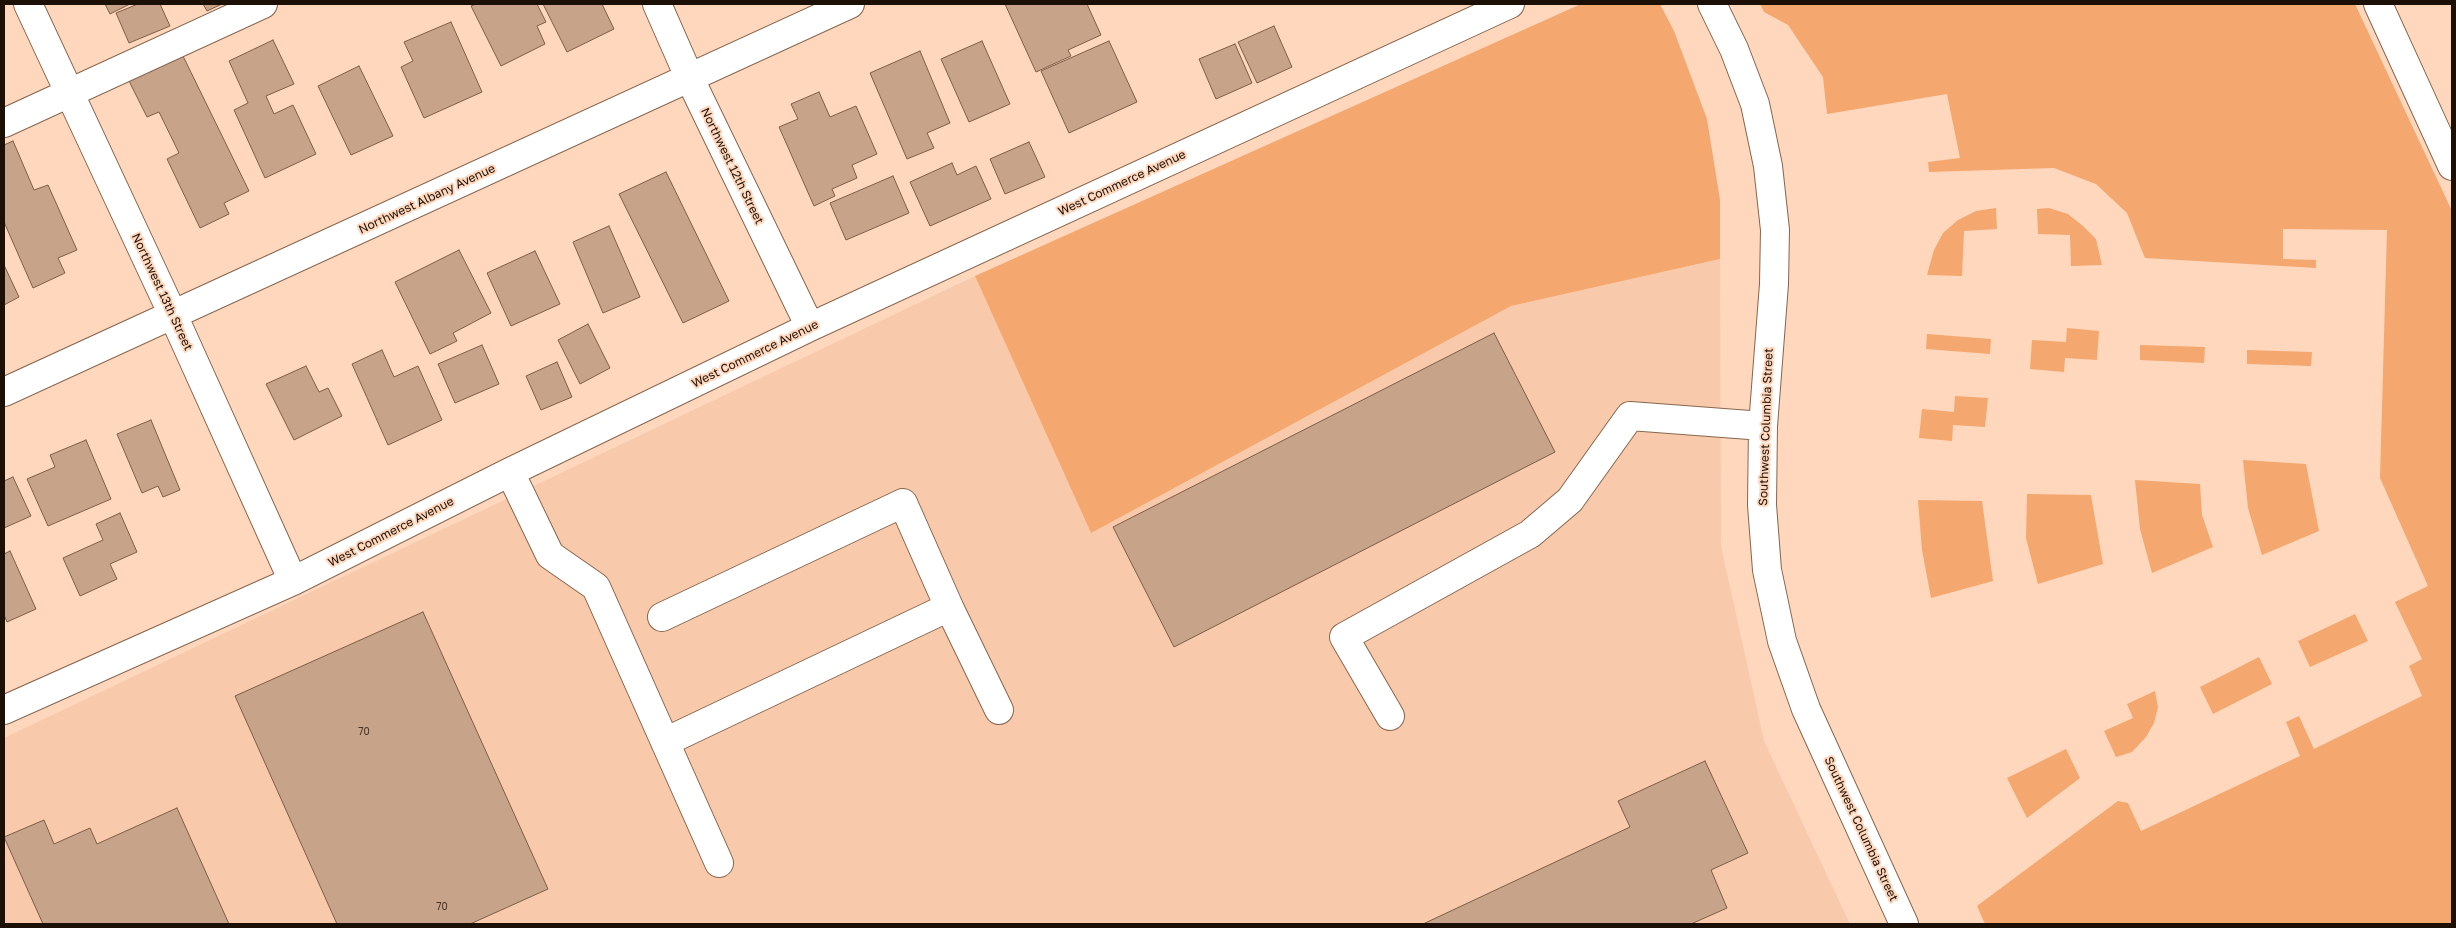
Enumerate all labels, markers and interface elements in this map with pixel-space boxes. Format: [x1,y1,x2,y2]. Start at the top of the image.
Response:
street label: Northwest 12th Street [698,106,766,226]
street label: West Commerce Avenue [1056,147,1188,219]
street label: Northwest Albany Avenue [356,161,498,237]
street label: Northwest 13th Street [129,231,195,353]
street label: West Commerce Avenue [689,317,821,391]
street label: Southwest Columbia Street [1756,348,1776,506]
street label: West Commerce Avenue [326,494,456,570]
house number: 70 [358,726,370,738]
street label: Southwest Columbia Street [1821,754,1901,904]
house number: 70 [436,901,448,913]

